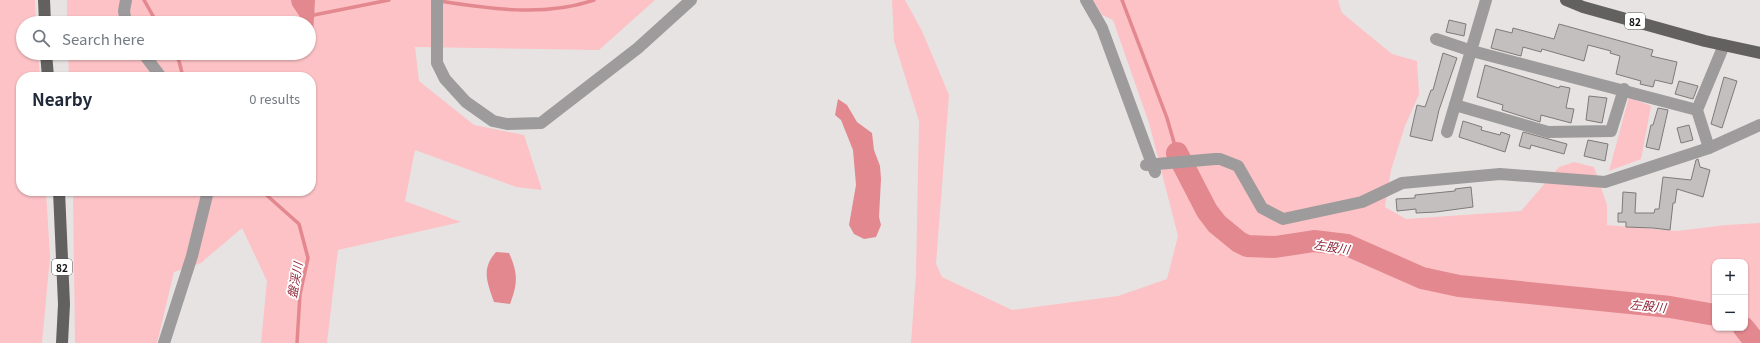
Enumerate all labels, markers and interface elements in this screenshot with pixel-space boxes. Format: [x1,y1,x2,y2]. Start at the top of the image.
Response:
road number: 82 [1625,13,1645,29]
search box [16,16,316,60]
icon: search [30,27,52,49]
text: Search here [62,28,144,49]
text: Nearby [32,86,92,111]
text: 0 results [249,89,300,108]
water label: 左股川 [1313,235,1353,258]
road number: 82 [52,259,72,275]
water label: 盤渓川 [283,259,306,299]
map controls [1712,259,1748,331]
button: + [1712,259,1748,295]
water label: 左股川 [1629,295,1669,316]
button: − [1712,295,1748,331]

